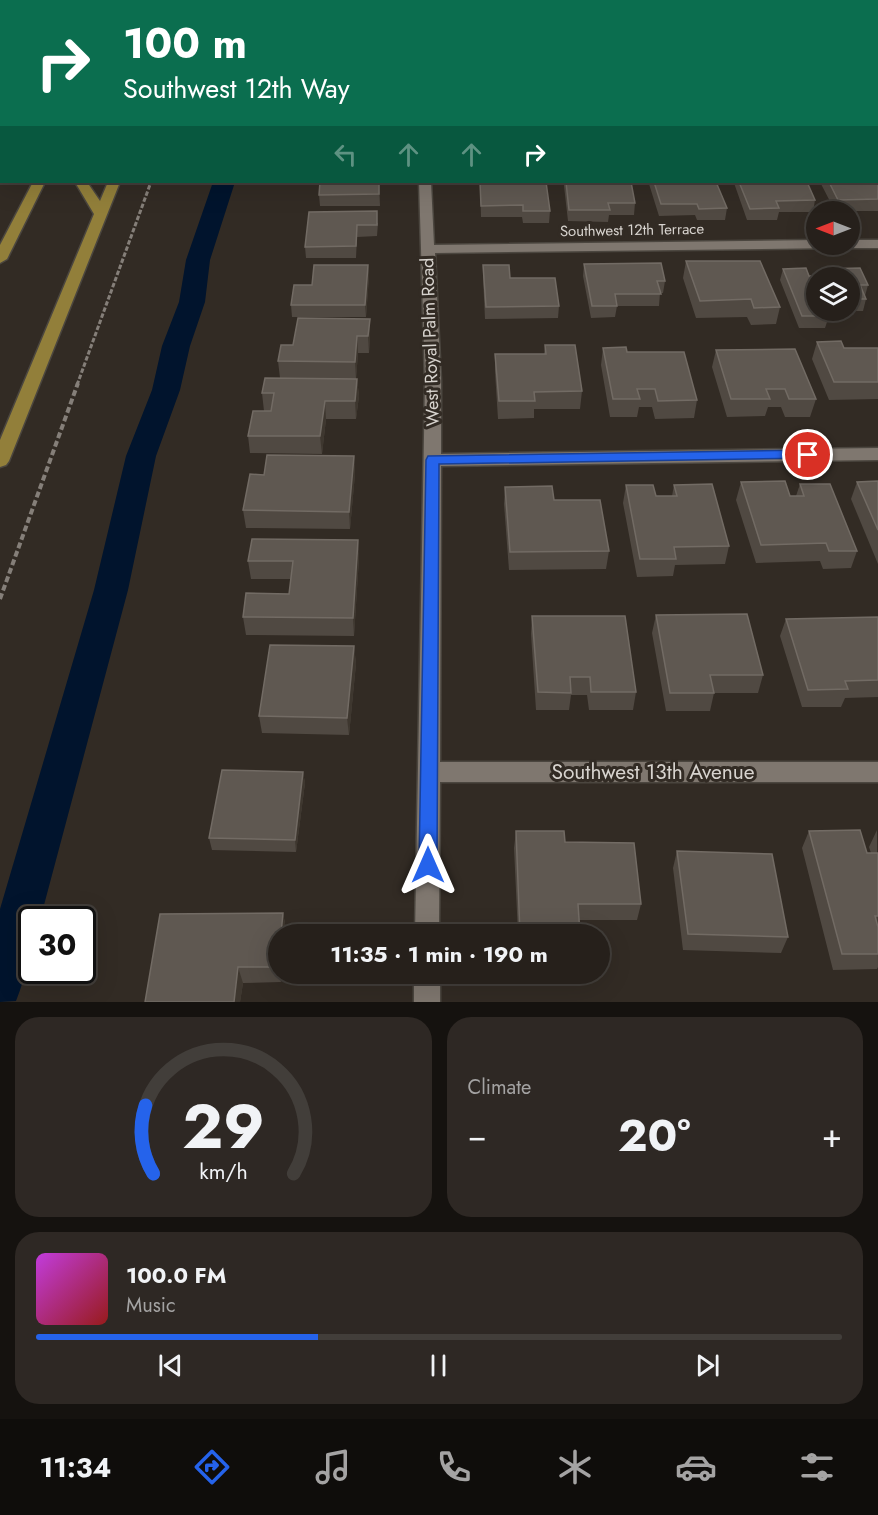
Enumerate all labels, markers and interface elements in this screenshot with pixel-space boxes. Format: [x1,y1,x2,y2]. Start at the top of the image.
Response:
text: 100 m [123,13,247,74]
icon: right [24,24,102,102]
text: Southwest 12th Way [123,69,350,108]
icon: left [329,138,362,171]
icon: ahead [392,138,425,171]
icon: ahead [455,138,488,171]
icon: right [518,138,551,171]
north arrow [806,201,860,255]
map controls [806,201,860,321]
street label: Southwest 12th Terrace [560,218,705,242]
street label: West Royal Palm Road [414,257,446,427]
button: layers [806,267,860,321]
pin [782,429,833,480]
icon: arrive [791,438,824,471]
street label: Southwest 13th Avenue [551,757,755,787]
position arrow [396,833,460,897]
speed limit sign: 30 [18,906,96,984]
text: 11:35 · 1 min · 190 m [330,938,548,970]
text: Climate [468,1073,531,1102]
text: 29 [182,1081,265,1171]
text: 20° [618,1103,691,1168]
text: − [468,1112,487,1159]
text: + [822,1112,842,1159]
text: km/h [199,1156,247,1187]
text: 100.0 FM [126,1259,226,1291]
text: Music [126,1291,176,1320]
icon: previous [154,1349,187,1382]
icon: pause [422,1349,455,1382]
icon: next [691,1349,724,1382]
icon: directions [191,1446,233,1488]
icon: music [312,1446,354,1488]
icon: phone [433,1446,475,1488]
icon: climate [554,1446,596,1488]
icon: car [675,1446,717,1488]
icon: filters [796,1446,838,1488]
text: 11:34 [40,1448,111,1487]

